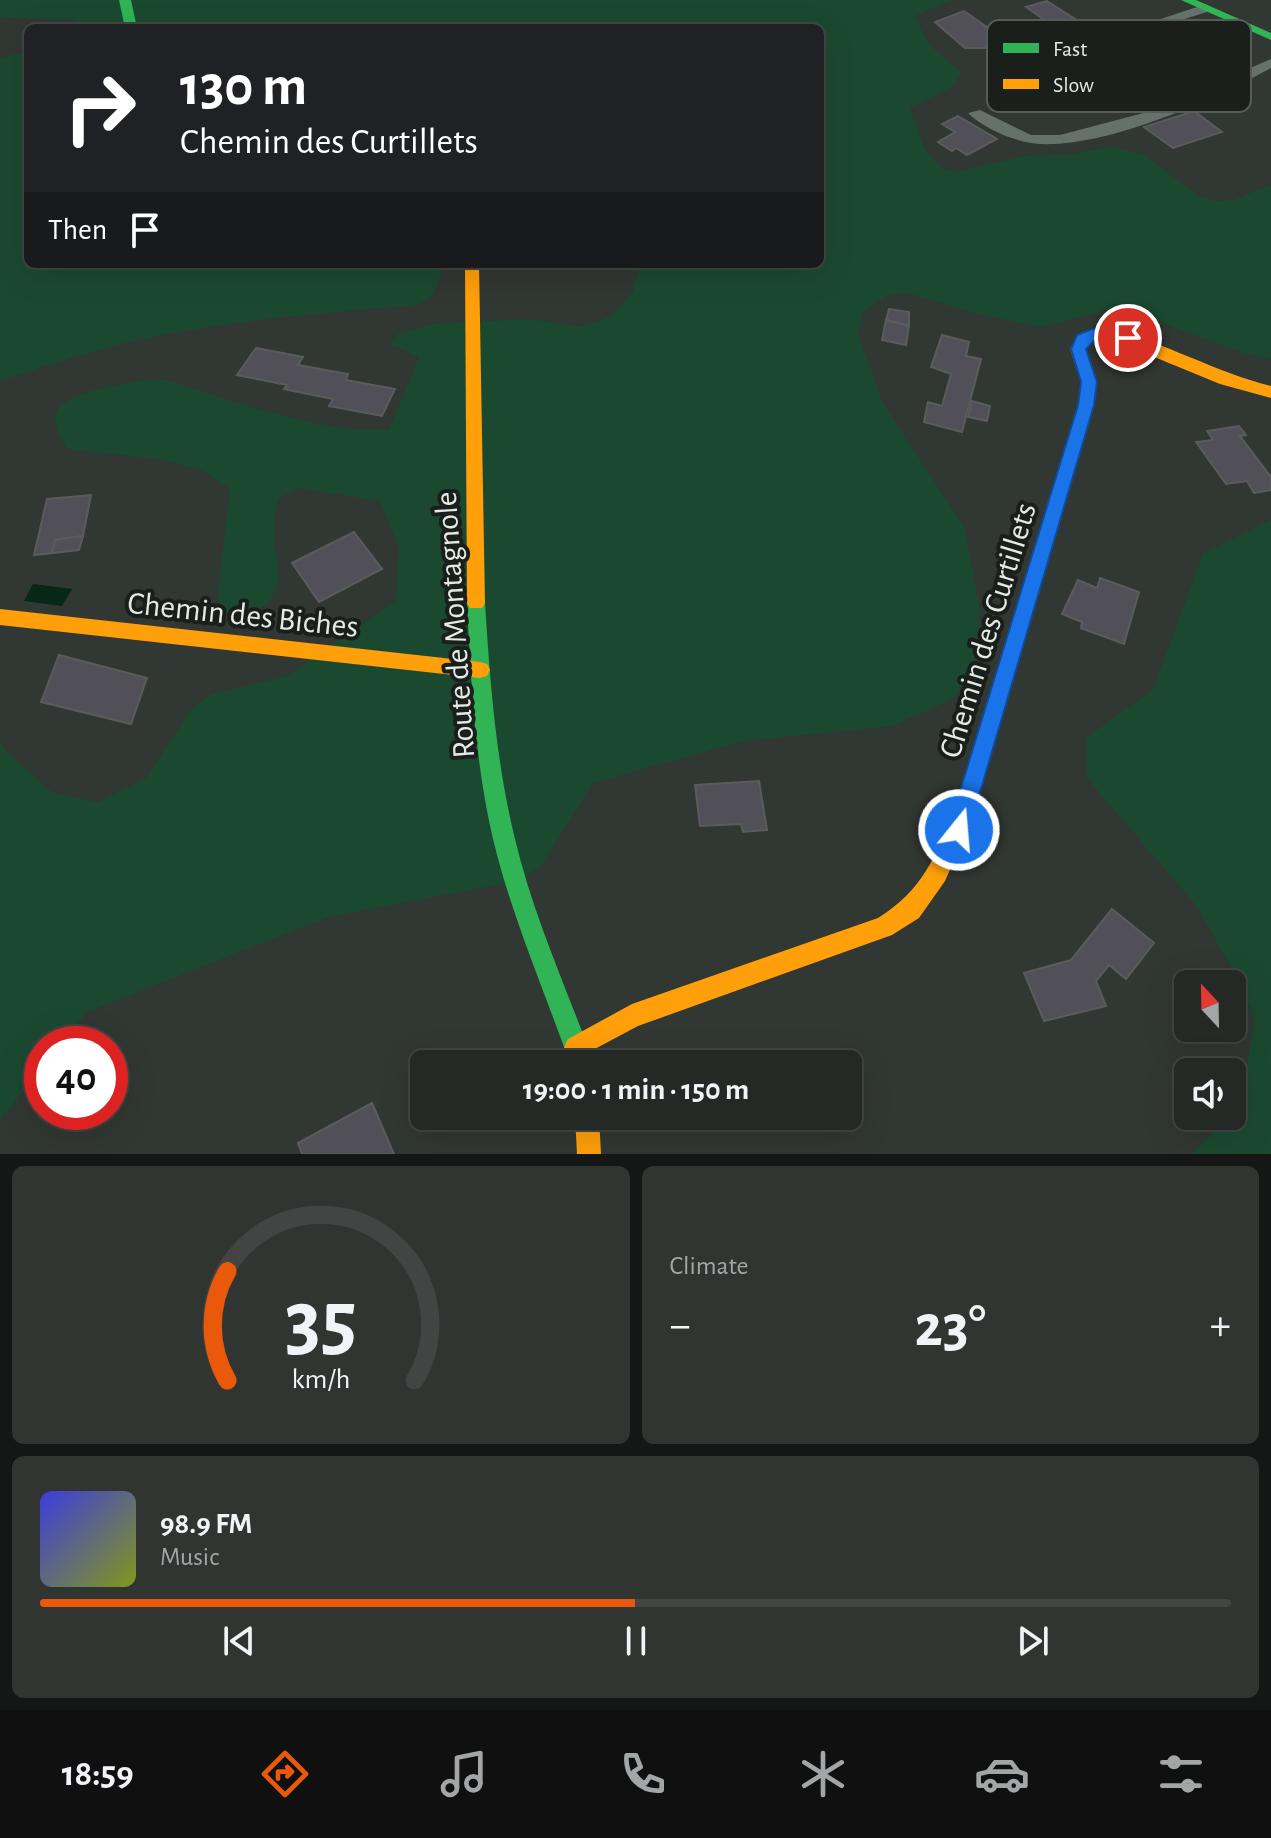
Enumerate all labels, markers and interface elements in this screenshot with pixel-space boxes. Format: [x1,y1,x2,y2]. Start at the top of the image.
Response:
legend [987,20,1251,112]
text: Fast [1053,38,1087,60]
icon: right [48,56,152,160]
text: 130 m [180,59,307,115]
text: Slow [1053,74,1094,96]
text: Chemin des Curtillets [180,124,478,160]
icon: arrive [123,208,167,252]
text: Then [48,215,107,245]
pin [1094,304,1162,372]
icon: arrive [1106,316,1150,360]
street label: Route de Montagnole [430,491,480,759]
street label: Chemin des Curtillets [934,499,1042,762]
street label: Chemin des Biches [126,587,360,643]
position arrow [917,788,1001,872]
north arrow [1174,970,1246,1042]
map controls [1174,970,1246,1130]
speed limit sign: 40 [24,1026,128,1130]
button: sound [1174,1058,1246,1130]
text: 19:00 · 1 min · 150 m [523,1075,749,1105]
text: Climate [670,1253,748,1279]
text: 35 [285,1280,357,1364]
text: 23° [914,1297,986,1357]
text: − [670,1304,691,1348]
text: + [1210,1304,1231,1348]
text: km/h [291,1365,350,1394]
text: 98.9 FM [160,1509,252,1539]
text: Music [160,1544,219,1570]
icon: previous [217,1619,261,1663]
icon: pause [614,1619,658,1663]
icon: next [1011,1619,1055,1663]
icon: directions [257,1746,313,1802]
icon: music [436,1746,492,1802]
icon: phone [615,1746,671,1802]
icon: climate [795,1746,851,1802]
icon: car [974,1746,1030,1802]
icon: filters [1153,1746,1209,1802]
text: 18:59 [62,1756,134,1792]

